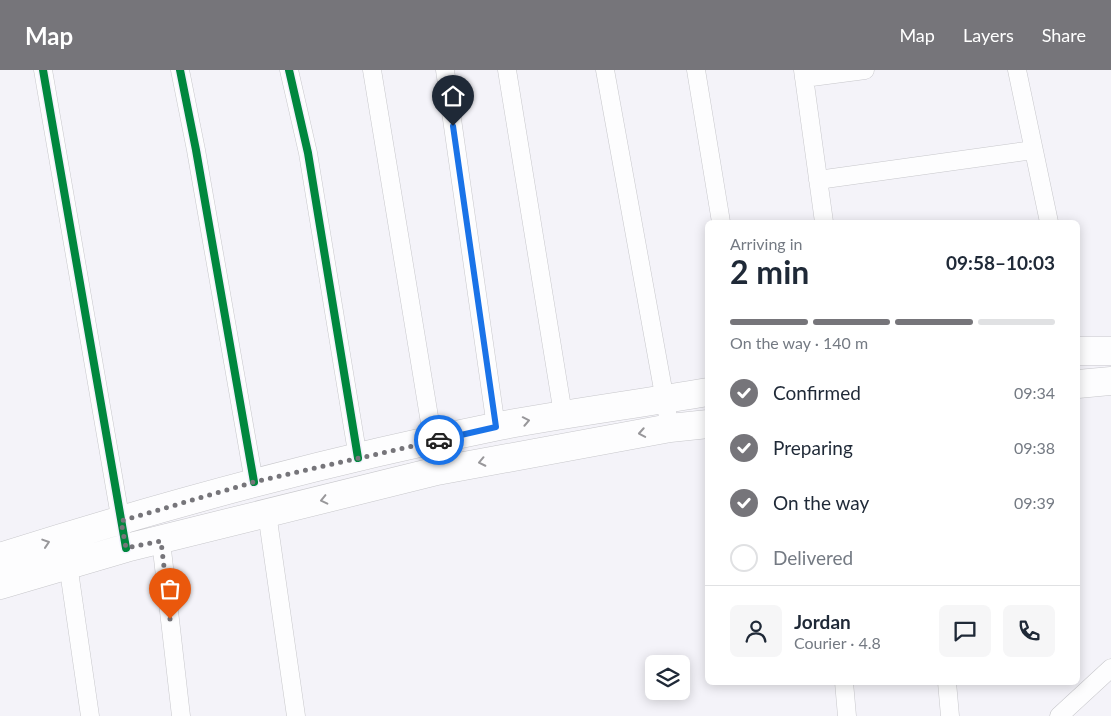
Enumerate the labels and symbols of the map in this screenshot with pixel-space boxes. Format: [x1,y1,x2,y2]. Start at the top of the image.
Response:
pin [432,75,474,126]
courier [414,415,464,465]
one-way arrow [522,417,530,427]
one-way arrow [637,427,646,437]
one-way arrow [477,456,486,466]
one-way arrow [320,494,328,505]
one-way arrow [42,538,50,548]
pin [149,568,191,619]

